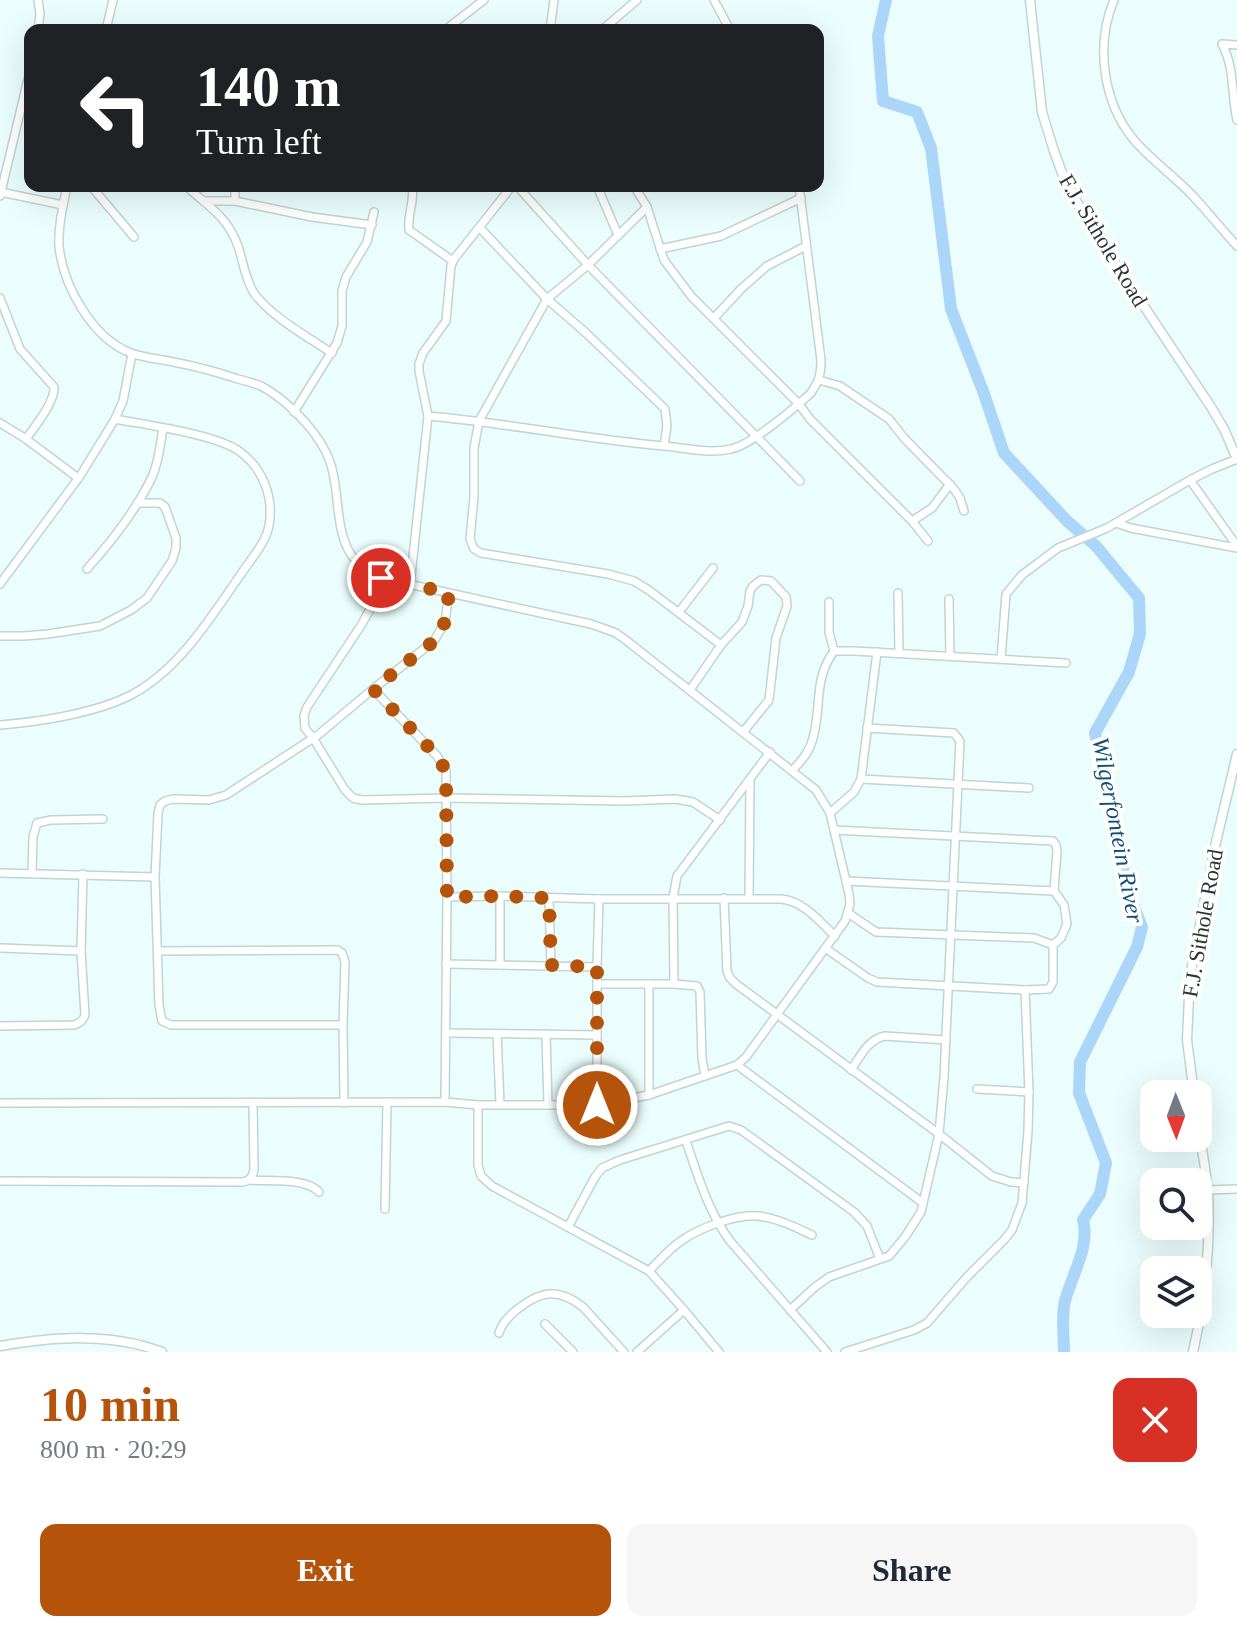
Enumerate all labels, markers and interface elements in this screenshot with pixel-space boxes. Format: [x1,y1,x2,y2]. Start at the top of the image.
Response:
icon: left [64,56,168,160]
text: 140 m [196,56,341,118]
text: Turn left [196,122,322,162]
street label: F.J. Sithole Road [1054,170,1153,311]
pin [347,544,415,612]
icon: arrive [359,556,403,600]
water label: Wilgerfontein River [1087,735,1149,926]
street label: F.J. Sithole Road [1177,847,1228,999]
position arrow [555,1063,639,1147]
north arrow [1140,1080,1212,1152]
map controls [1140,1080,1212,1328]
button: search [1140,1168,1212,1240]
button: layers [1140,1256,1212,1328]
text: 10 min [40,1378,180,1431]
button: close [1113,1378,1197,1462]
text: 800 m · 20:29 [40,1435,187,1464]
button: Exit [40,1524,611,1616]
button: Share [627,1524,1197,1616]

